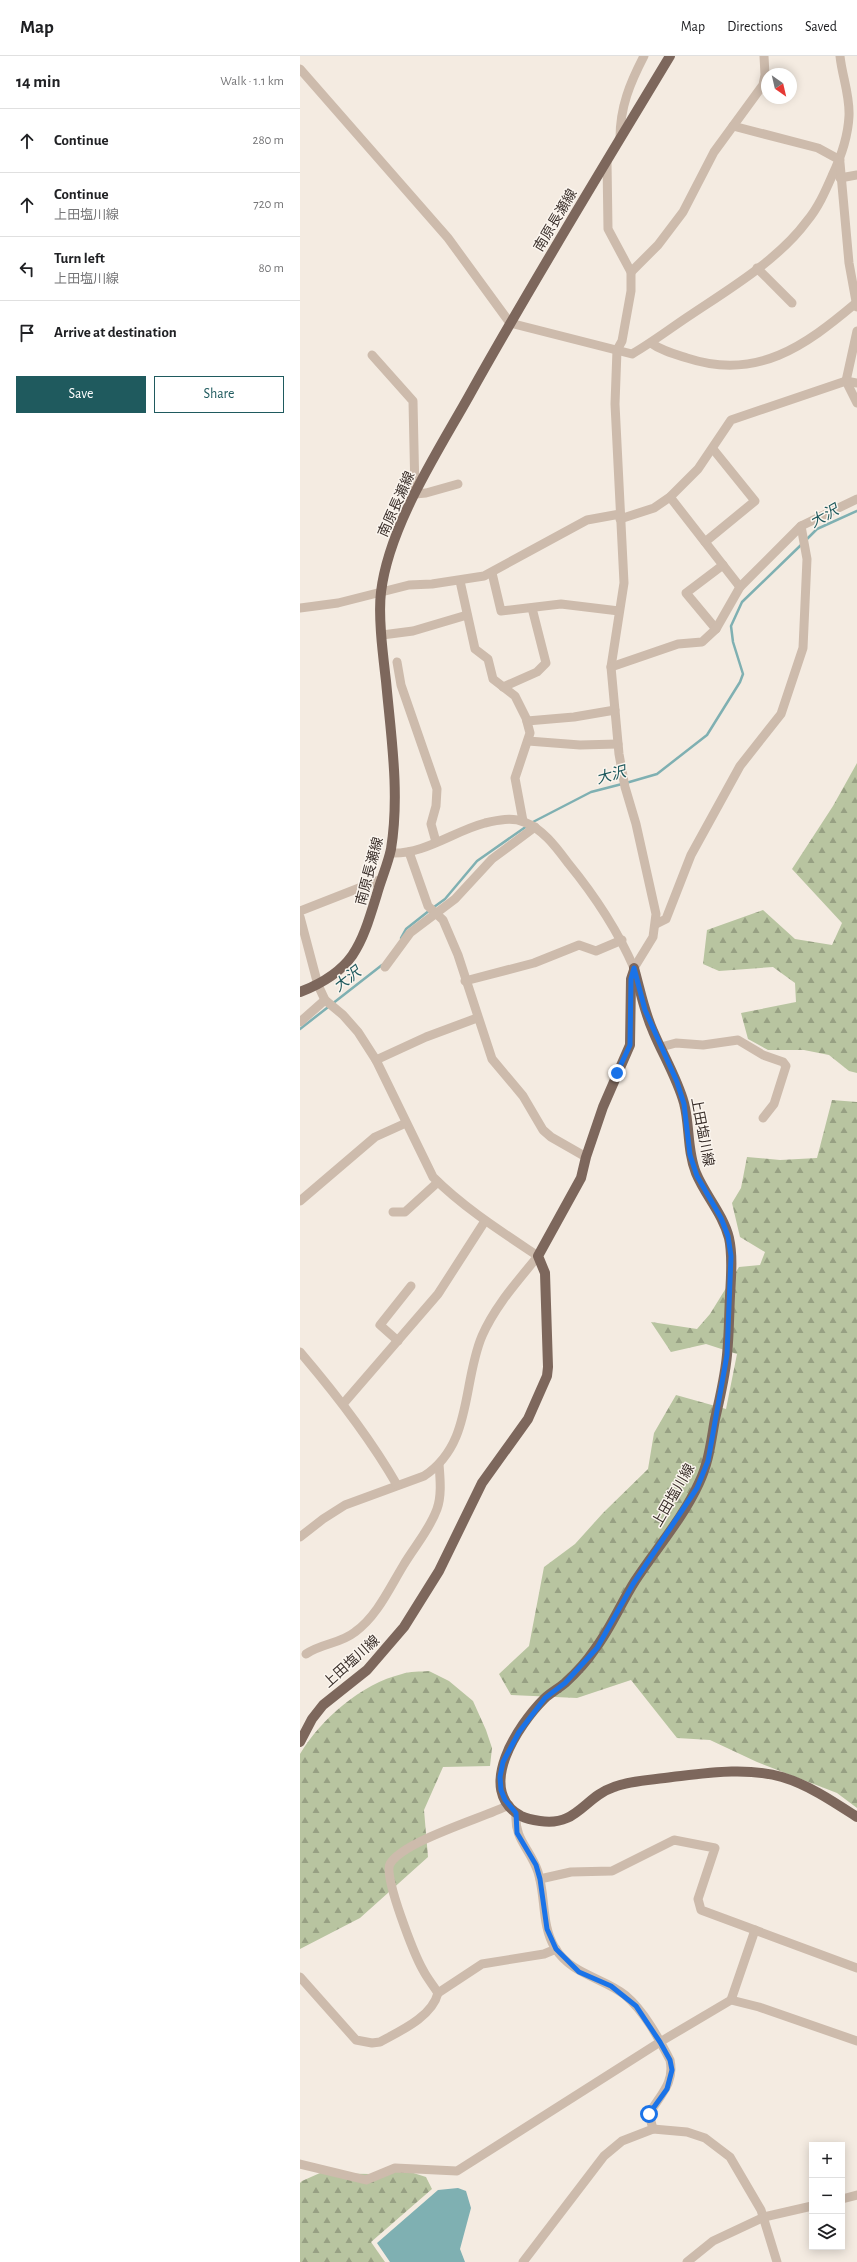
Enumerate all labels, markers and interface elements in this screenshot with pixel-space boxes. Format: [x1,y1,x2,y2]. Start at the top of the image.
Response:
text: Map [20,18,54,37]
text: Map [681,20,705,34]
text: Directions [727,20,783,34]
text: Saved [805,20,837,34]
north arrow [761,68,797,104]
text: 14 min [16,73,60,90]
text: Walk · 1.1 km [220,75,284,88]
icon: ahead [16,130,38,152]
text: Continue [54,133,109,148]
text: 280 m [253,134,284,147]
street label: 南原長瀬線 [531,186,580,254]
text: Continue [54,187,109,202]
icon: ahead [16,194,38,216]
text: 720 m [253,198,284,211]
text: 上田塩川線 [54,209,119,222]
text: Turn left [54,251,105,266]
icon: left [16,258,38,280]
text: 80 m [258,262,284,275]
text: 上田塩川線 [54,273,119,286]
icon: arrive [16,322,38,344]
text: Arrive at destination [54,325,177,340]
button: Save [16,376,146,413]
button: Share [154,376,284,413]
street label: 南原長瀬線 [375,469,418,539]
water label: 大沢 [807,501,843,530]
water label: 大沢 [594,763,629,787]
street label: 南原長瀬線 [353,835,386,907]
water label: 大沢 [330,962,365,995]
route end [608,1064,626,1082]
street label: 上田塩川線 [688,1096,718,1168]
street label: 上田塩川線 [649,1461,697,1529]
street label: 上田塩川線 [320,1632,382,1690]
route start [640,2105,658,2123]
map controls [809,2142,845,2250]
button: + [809,2142,845,2178]
button: − [809,2178,845,2214]
button: layers [809,2214,845,2250]

